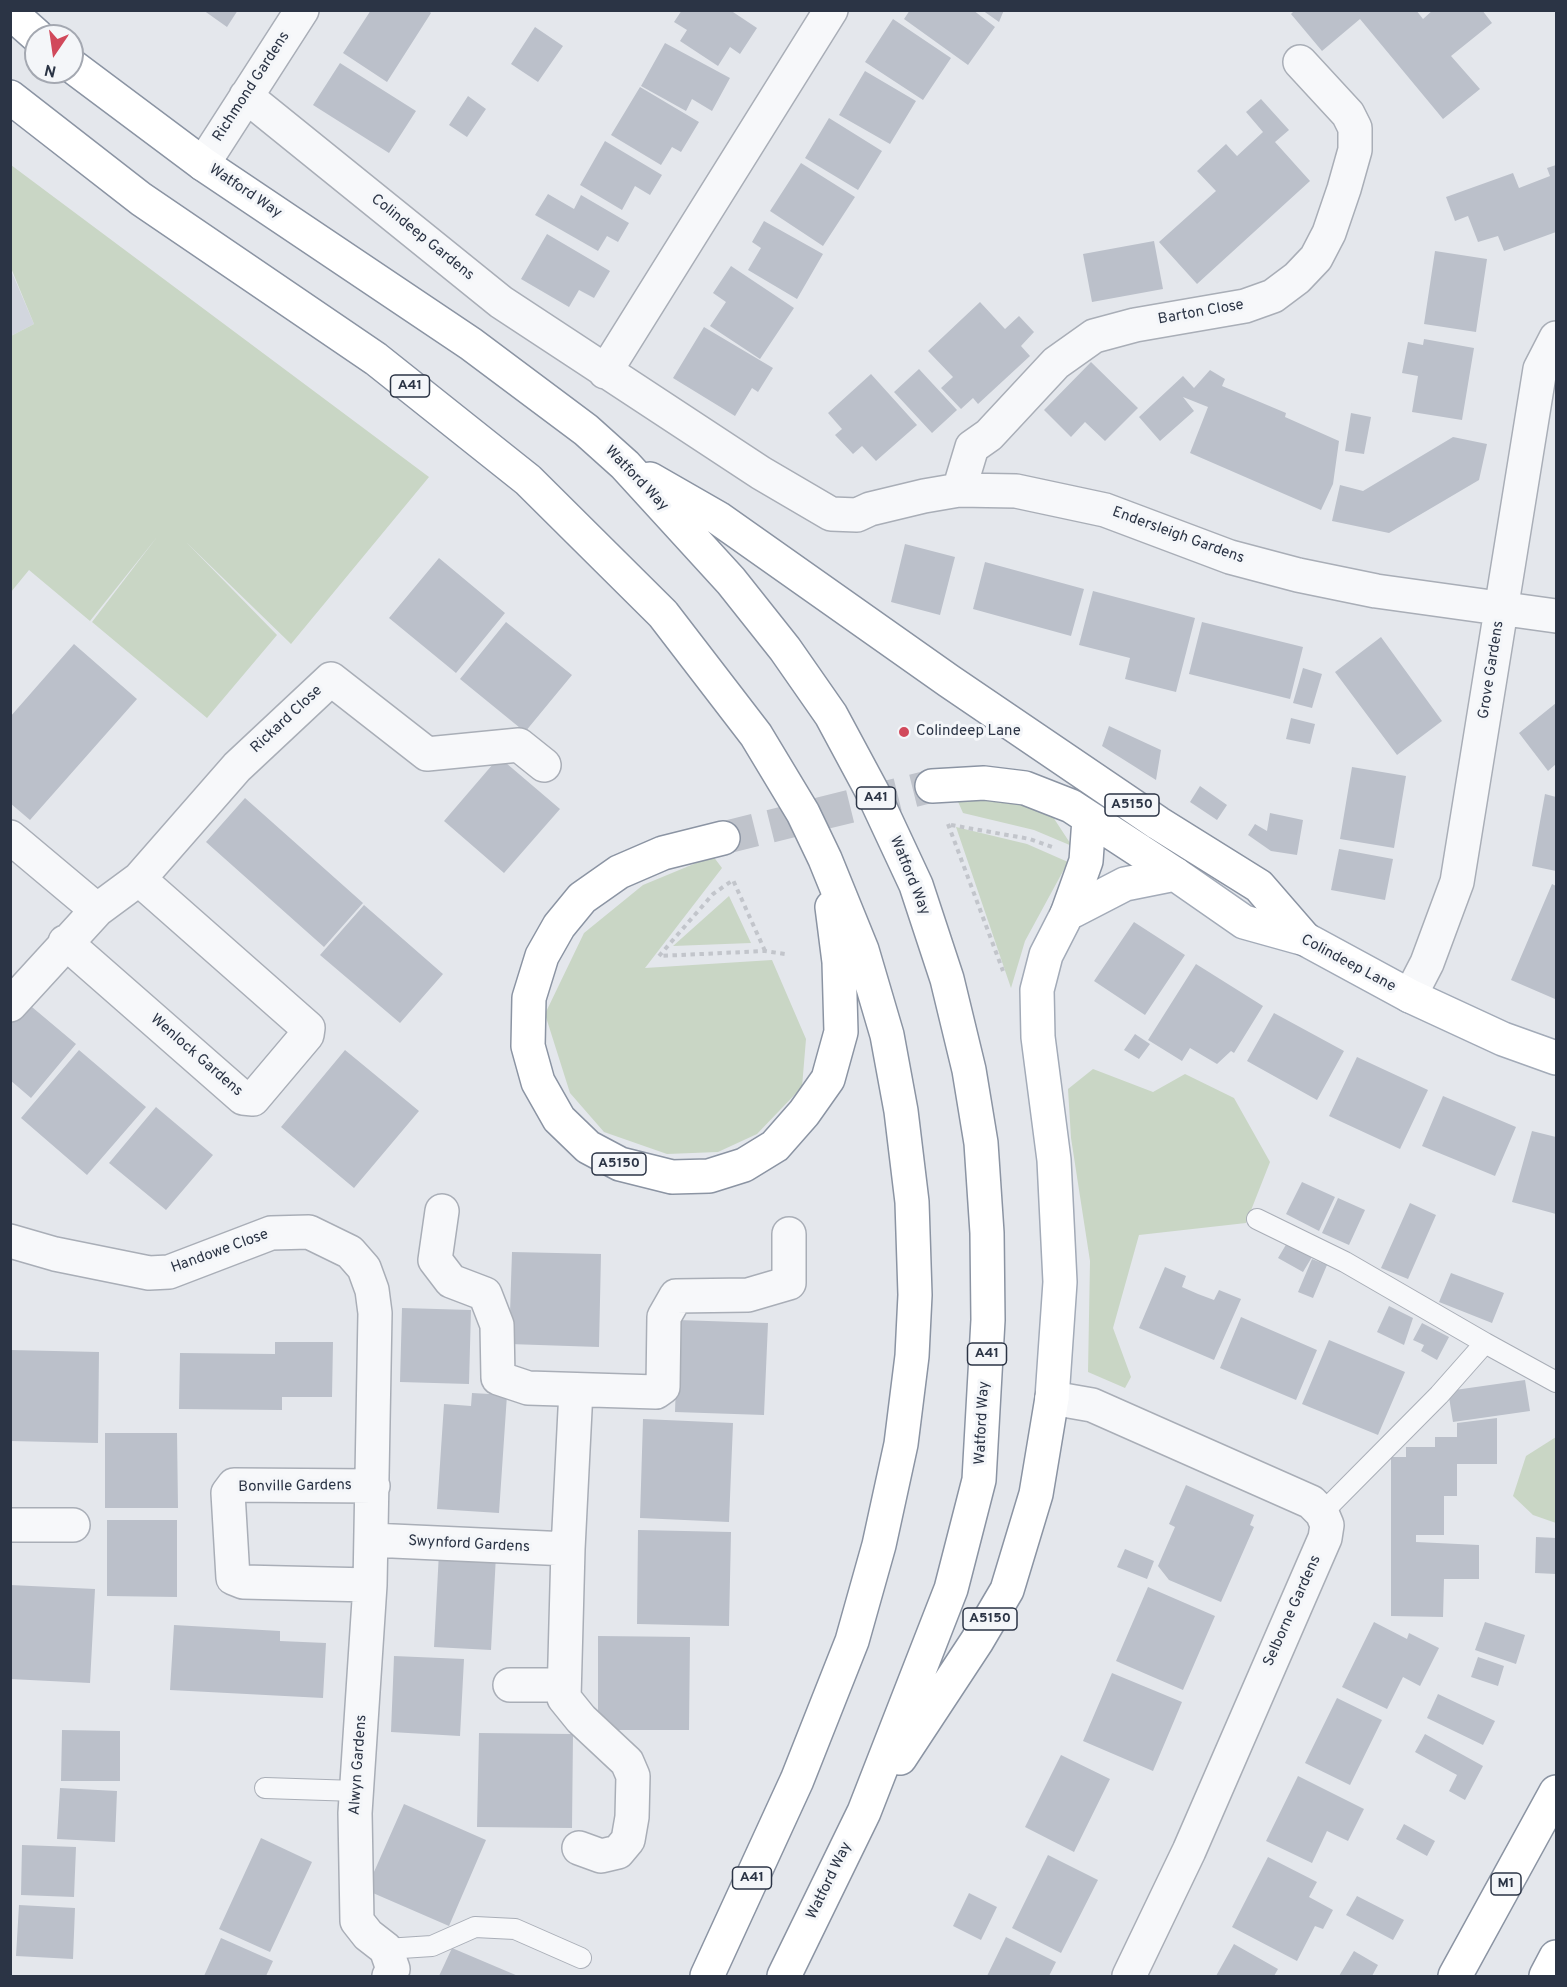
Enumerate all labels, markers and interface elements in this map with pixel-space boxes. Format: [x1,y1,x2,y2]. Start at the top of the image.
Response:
north arrow [24,24,84,84]
street label: Richmond Gardens [210,29,294,145]
text: N [43,59,58,81]
street label: Watford Way [205,161,285,223]
street label: Colindeep Gardens [367,191,477,285]
street label: Barton Close [1157,297,1245,329]
road number: A41 [390,375,430,397]
street label: Watford Way [600,443,672,515]
street label: Endersleigh Gardens [1110,504,1246,568]
street label: Grove Gardens [1475,620,1509,720]
street label: Rickard Close [248,682,326,758]
place label: Colindeep Lane [916,723,1021,741]
marker: Colindeep Lane [897,725,911,739]
road number: A41 [856,787,896,809]
road number: A5150 [1105,794,1159,816]
street label: Watford Way [885,834,933,918]
street label: Colindeep Lane [1298,931,1398,997]
street label: Wenlock Gardens [146,1011,246,1101]
road number: A5150 [592,1153,646,1175]
street label: Handowe Close [169,1226,271,1278]
road number: A41 [968,1343,1006,1365]
street label: Watford Way [972,1381,994,1465]
street label: Bonville Gardens [238,1477,352,1497]
street label: Swynford Gardens [408,1533,530,1557]
street label: Selborne Gardens [1260,1553,1326,1669]
road number: A5150 [963,1608,1017,1630]
street label: Alwyn Gardens [347,1714,371,1816]
street label: Watford Way [804,1839,856,1923]
road number: A41 [732,1867,771,1889]
road number: M1 [1491,1873,1521,1895]

